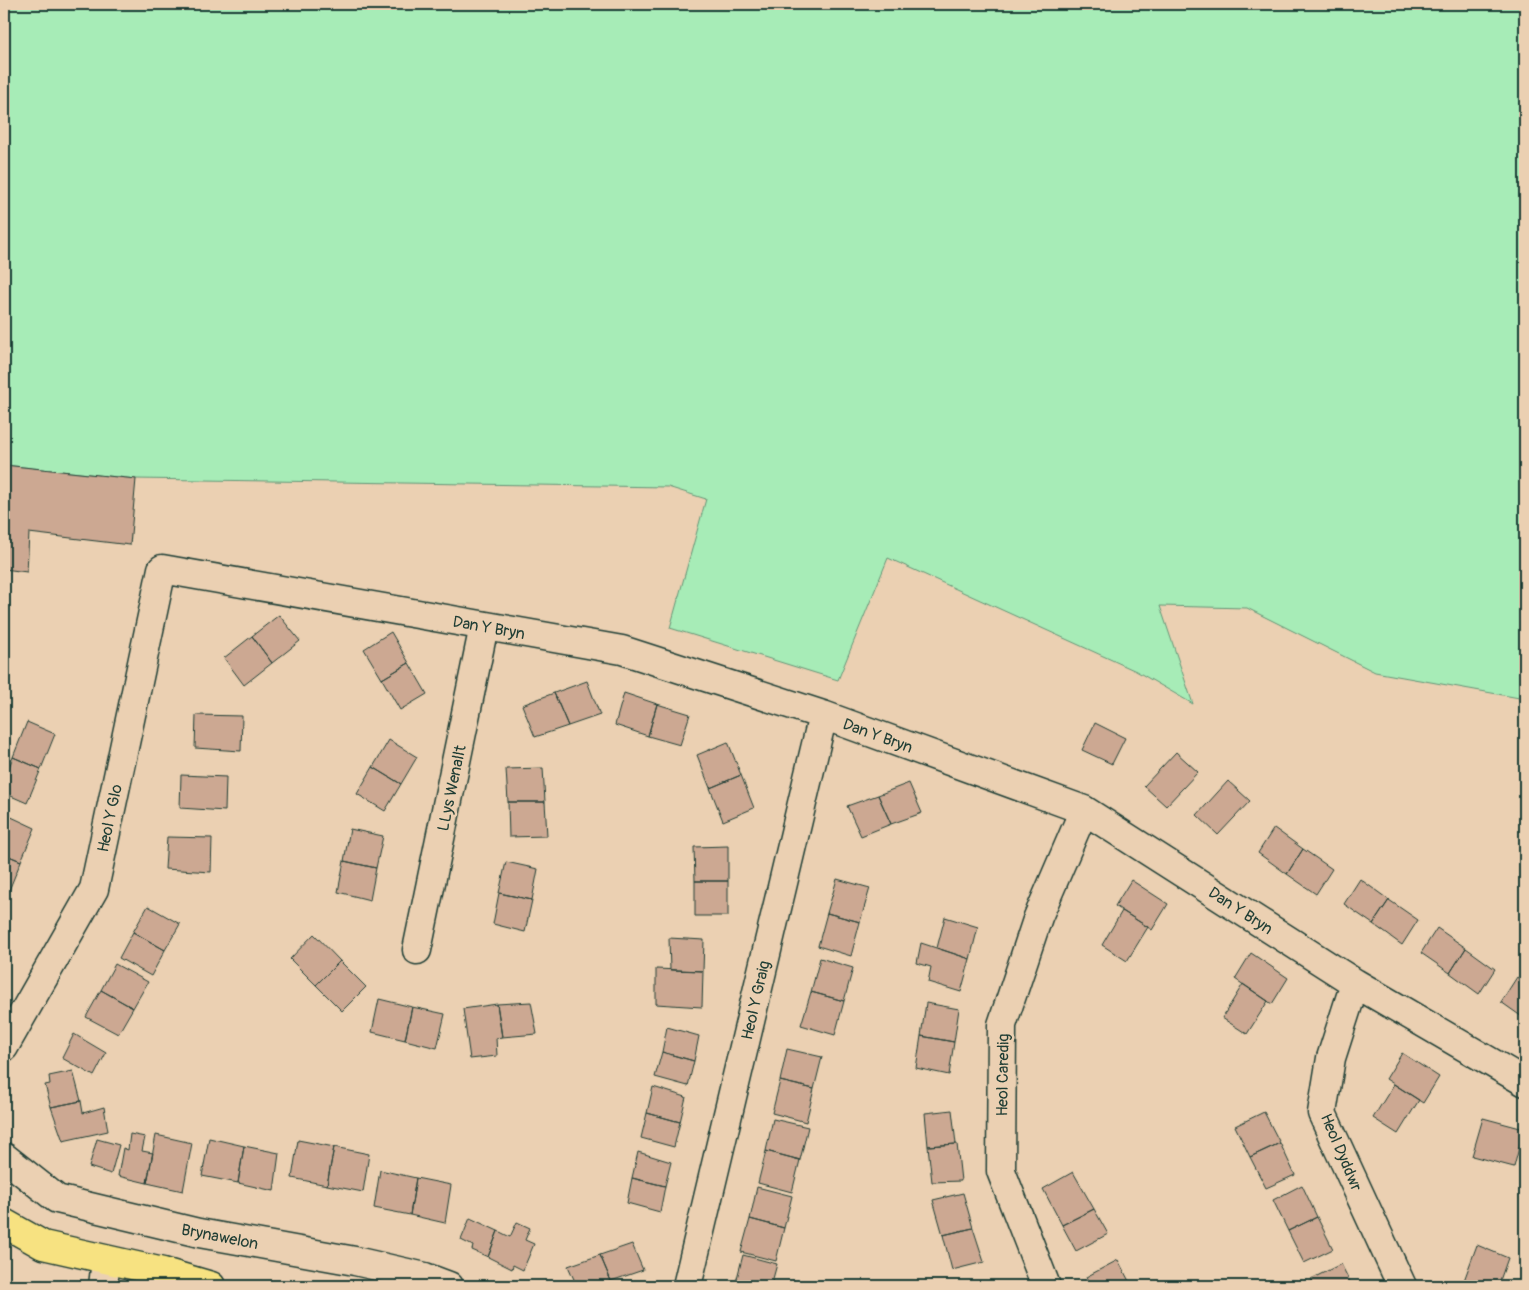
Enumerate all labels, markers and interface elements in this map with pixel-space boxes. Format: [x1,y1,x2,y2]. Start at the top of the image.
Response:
street label: Dan Y Bryn [451,612,526,644]
street label: Dan Y Bryn [840,714,915,758]
street label: LLys Wenallt [433,743,471,833]
street label: Heol Y Glo [93,782,127,854]
street label: Dan Y Bryn [1204,883,1276,939]
street label: Heol Y Graig [737,959,775,1042]
street label: Heol Caredig [992,1034,1014,1116]
street label: Heol Dyddwr [1316,1111,1366,1194]
street label: Brynawelon [180,1220,260,1254]

